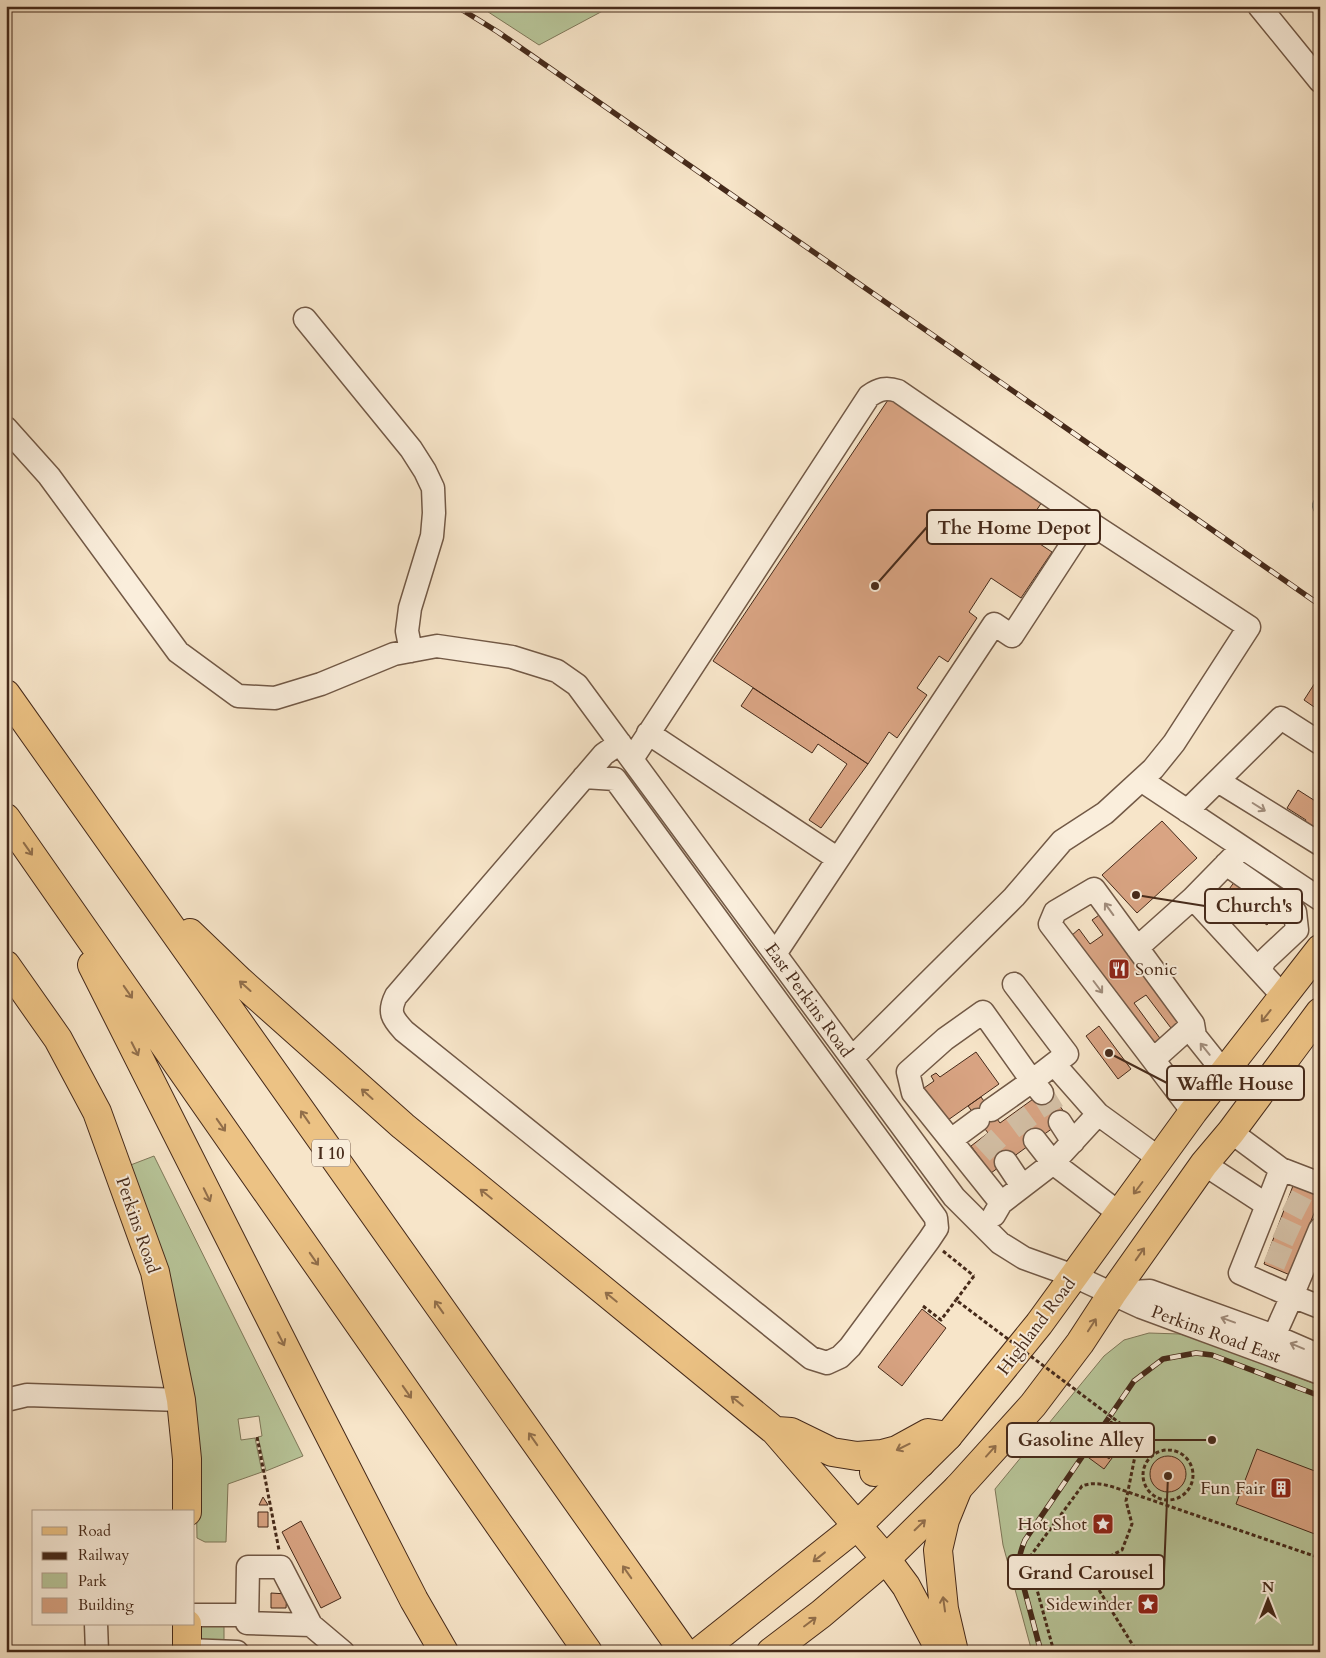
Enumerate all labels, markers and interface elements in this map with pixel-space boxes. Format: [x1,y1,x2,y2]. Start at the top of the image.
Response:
callout: The Home Depot [927,510,1100,544]
text: The Home Depot [937,515,1091,541]
one-way arrow [1252,802,1266,812]
one-way arrow [23,842,33,856]
callout: Church's [1205,889,1302,923]
text: Church's [1216,893,1292,919]
one-way arrow [1103,903,1114,916]
street label: East Perkins Road [758,938,859,1063]
restaurant icon: Sonic [1107,957,1131,981]
place label: Sonic [1135,957,1177,982]
one-way arrow [239,980,252,992]
one-way arrow [1093,980,1104,993]
one-way arrow [123,985,133,999]
one-way arrow [1261,1009,1272,1022]
one-way arrow [131,1041,140,1056]
one-way arrow [1200,1042,1210,1056]
callout: Waffle House [1167,1066,1304,1100]
text: Waffle House [1175,1071,1294,1097]
one-way arrow [360,1088,373,1100]
one-way arrow [300,1110,310,1124]
one-way arrow [216,1118,226,1132]
road number: I 10 [312,1140,350,1166]
street label: Perkins Road [109,1173,166,1277]
one-way arrow [1132,1181,1143,1194]
one-way arrow [203,1187,212,1202]
one-way arrow [480,1189,493,1200]
one-way arrow [1135,1248,1146,1261]
one-way arrow [309,1252,319,1266]
street label: Highland Road [991,1272,1082,1380]
one-way arrow [605,1292,618,1303]
street label: Perkins Road East [1148,1299,1284,1370]
one-way arrow [434,1300,444,1314]
one-way arrow [1221,1315,1236,1324]
one-way arrow [1087,1318,1097,1332]
one-way arrow [276,1332,286,1347]
one-way arrow [1290,1341,1305,1351]
one-way arrow [402,1385,412,1399]
one-way arrow [731,1395,744,1406]
callout: Gasoline Alley [1007,1423,1154,1457]
text: Gasoline Alley [1018,1427,1145,1453]
one-way arrow [528,1433,538,1447]
one-way arrow [896,1443,911,1452]
one-way arrow [985,1445,997,1458]
place label: Fun Fair [1200,1476,1265,1501]
building icon: Fun Fair [1269,1476,1293,1500]
legend [32,1510,195,1626]
place label: Hot Shot [1017,1512,1087,1537]
place icon: Hot Shot [1091,1512,1115,1536]
one-way arrow [914,1519,927,1531]
text: Road [78,1521,111,1541]
text: Railway [78,1545,129,1565]
one-way arrow [813,1551,826,1562]
callout: Grand Carousel [1008,1555,1164,1589]
text: Grand Carousel [1018,1560,1154,1586]
one-way arrow [622,1565,632,1579]
text: Park [78,1571,107,1591]
north arrow [1244,1576,1294,1626]
text: N [1262,1578,1274,1597]
place label: Sidewinder [1046,1592,1132,1617]
place icon: Sidewinder [1136,1592,1160,1616]
text: Building [78,1595,134,1615]
one-way arrow [939,1596,949,1612]
one-way arrow [803,1617,817,1627]

